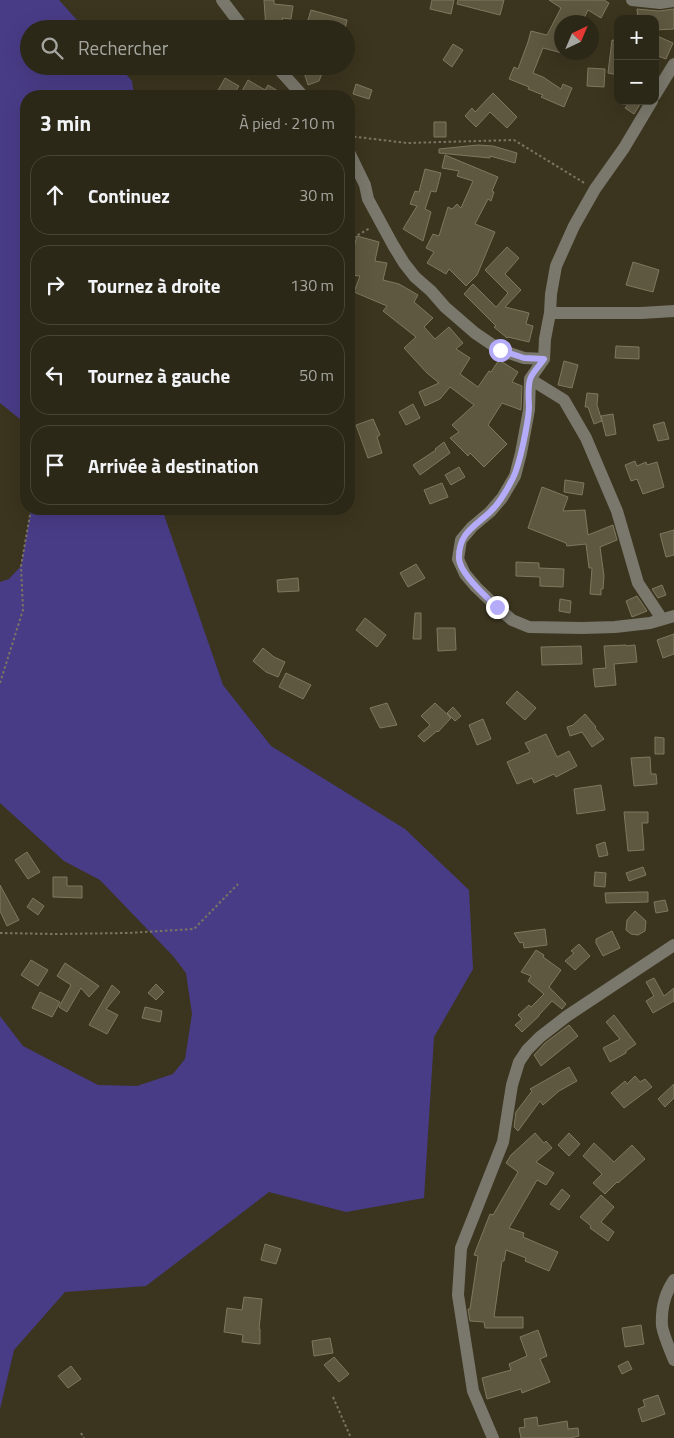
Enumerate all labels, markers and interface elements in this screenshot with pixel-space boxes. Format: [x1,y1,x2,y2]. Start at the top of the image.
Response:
north arrow [554,15,599,60]
map controls [614,15,659,105]
button: + [614,15,659,60]
search box [20,20,355,75]
text: Rechercher [78,33,168,62]
icon: search [38,34,66,62]
button: − [614,60,659,105]
text: 3 min [40,107,91,139]
text: À pied · 210 m [239,111,335,135]
icon: ahead [41,181,69,209]
text: Continuez [88,181,170,210]
text: 30 m [299,183,334,207]
icon: right [41,271,69,299]
text: Tournez à droite [88,271,220,300]
text: 130 m [290,273,334,297]
route start [489,339,512,362]
icon: left [41,361,69,389]
text: Tournez à gauche [88,361,230,390]
text: 50 m [299,363,334,387]
icon: arrive [41,451,69,479]
text: Arrivée à destination [88,451,259,480]
route end [486,596,509,619]

